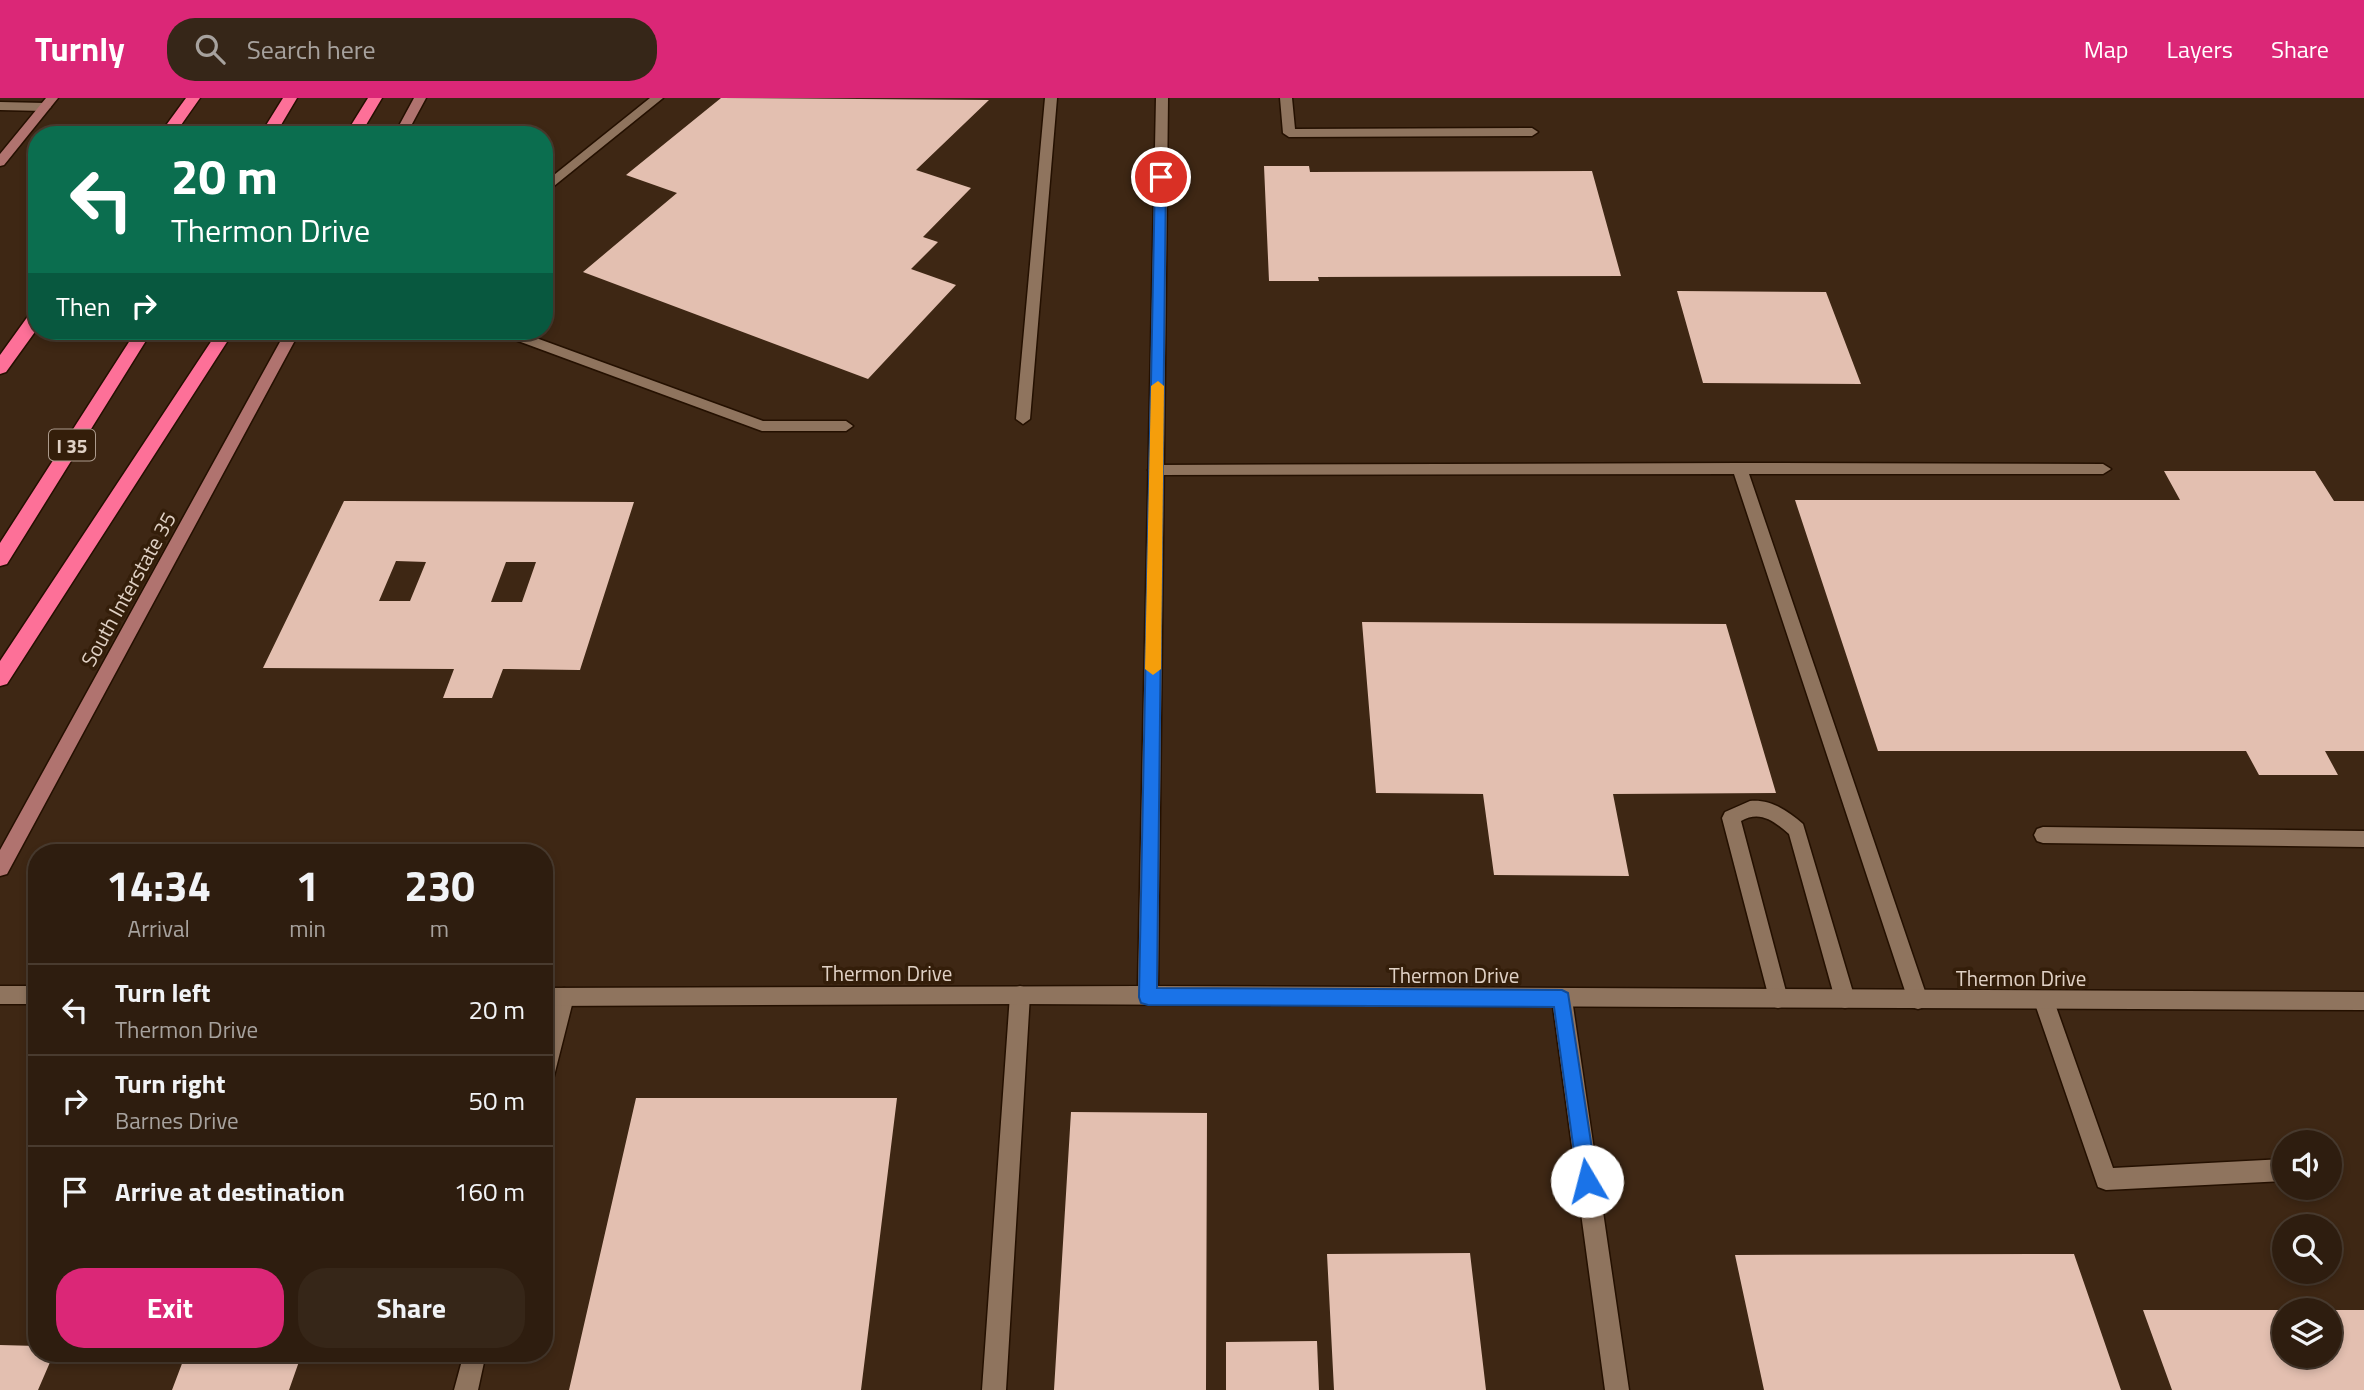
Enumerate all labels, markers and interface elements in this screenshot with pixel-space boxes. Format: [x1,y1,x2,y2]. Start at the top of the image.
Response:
search box [167,18,657,81]
text: Turnly [35,24,125,74]
icon: search [191,30,229,68]
text: Search here [247,30,376,69]
text: Map [2084,31,2129,67]
text: Layers [2167,31,2233,67]
text: Share [2271,31,2329,67]
text: 20 m [171,138,278,213]
pin [1131,147,1191,207]
icon: left [56,154,147,245]
icon: arrive [1142,158,1180,196]
text: Thermon Drive [171,206,370,254]
text: Then [56,287,111,326]
icon: right [125,287,163,325]
road number: I 35 [49,430,95,460]
street label: South Interstate 35 [72,506,184,672]
text: 14:34 [106,853,211,917]
text: 1 [296,853,319,917]
text: 230 [404,853,475,917]
text: Arrival [127,911,190,946]
text: min [289,911,326,946]
text: m [430,911,449,946]
street label: Thermon Drive [822,957,952,989]
street label: Thermon Drive [1389,959,1519,991]
street label: Thermon Drive [1956,962,2086,994]
text: Turn left [115,973,210,1012]
text: 20 m [468,990,525,1029]
icon: left [56,991,94,1029]
text: Thermon Drive [115,1012,258,1047]
text: Turn right [115,1064,226,1103]
text: 50 m [468,1081,525,1120]
icon: right [56,1082,94,1120]
text: Barnes Drive [115,1103,239,1138]
map controls [2272,1130,2342,1368]
button: sound [2272,1130,2342,1200]
position arrow [1550,1144,1624,1218]
text: Arrive at destination [115,1172,345,1211]
text: 160 m [454,1172,525,1211]
icon: arrive [56,1173,94,1211]
button: search [2272,1214,2342,1284]
button: Exit [56,1268,284,1348]
button: Share [298,1268,525,1348]
button: layers [2272,1298,2342,1368]

